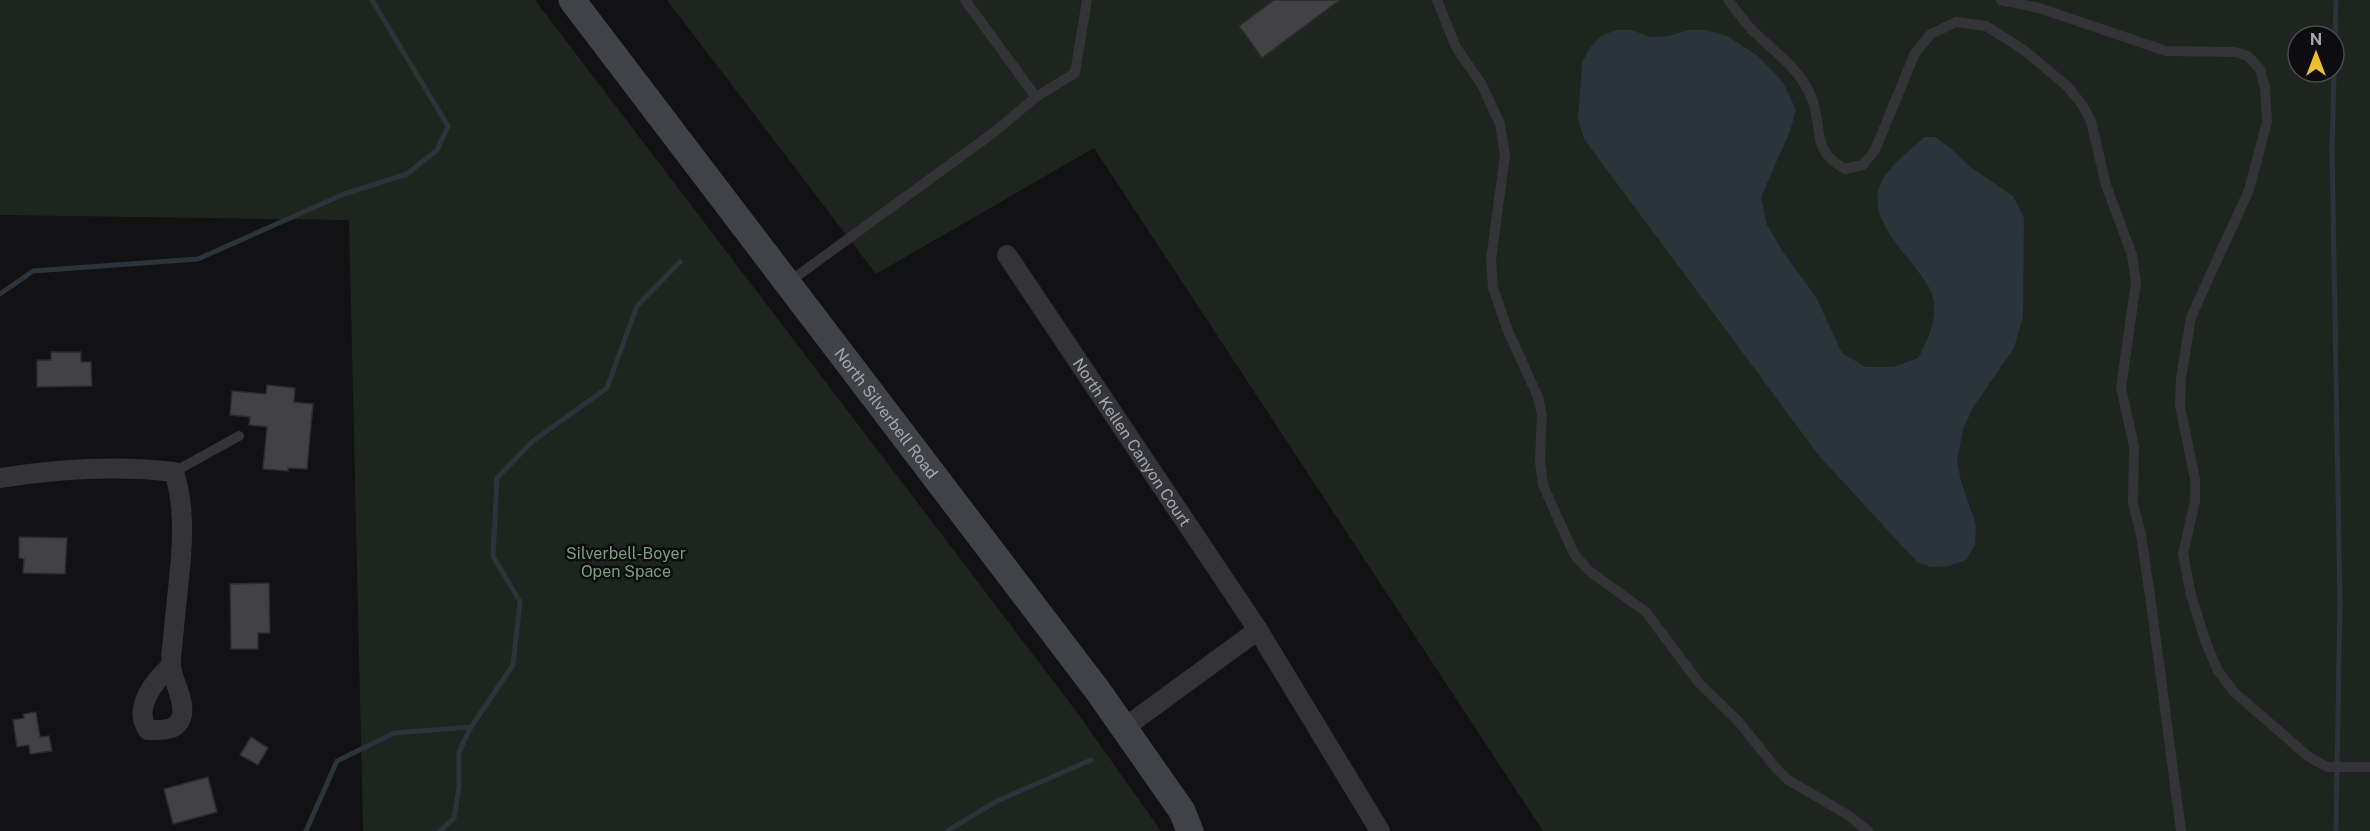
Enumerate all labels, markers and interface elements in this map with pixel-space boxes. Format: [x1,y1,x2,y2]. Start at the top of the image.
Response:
north arrow [2286,24,2346,84]
text: N [2310,30,2322,49]
street label: North Silverbell Road [830,344,942,482]
street label: North Kellen Canyon Court [1069,355,1195,530]
park label: Silverbell-Boyer Open Space [566,544,686,581]

